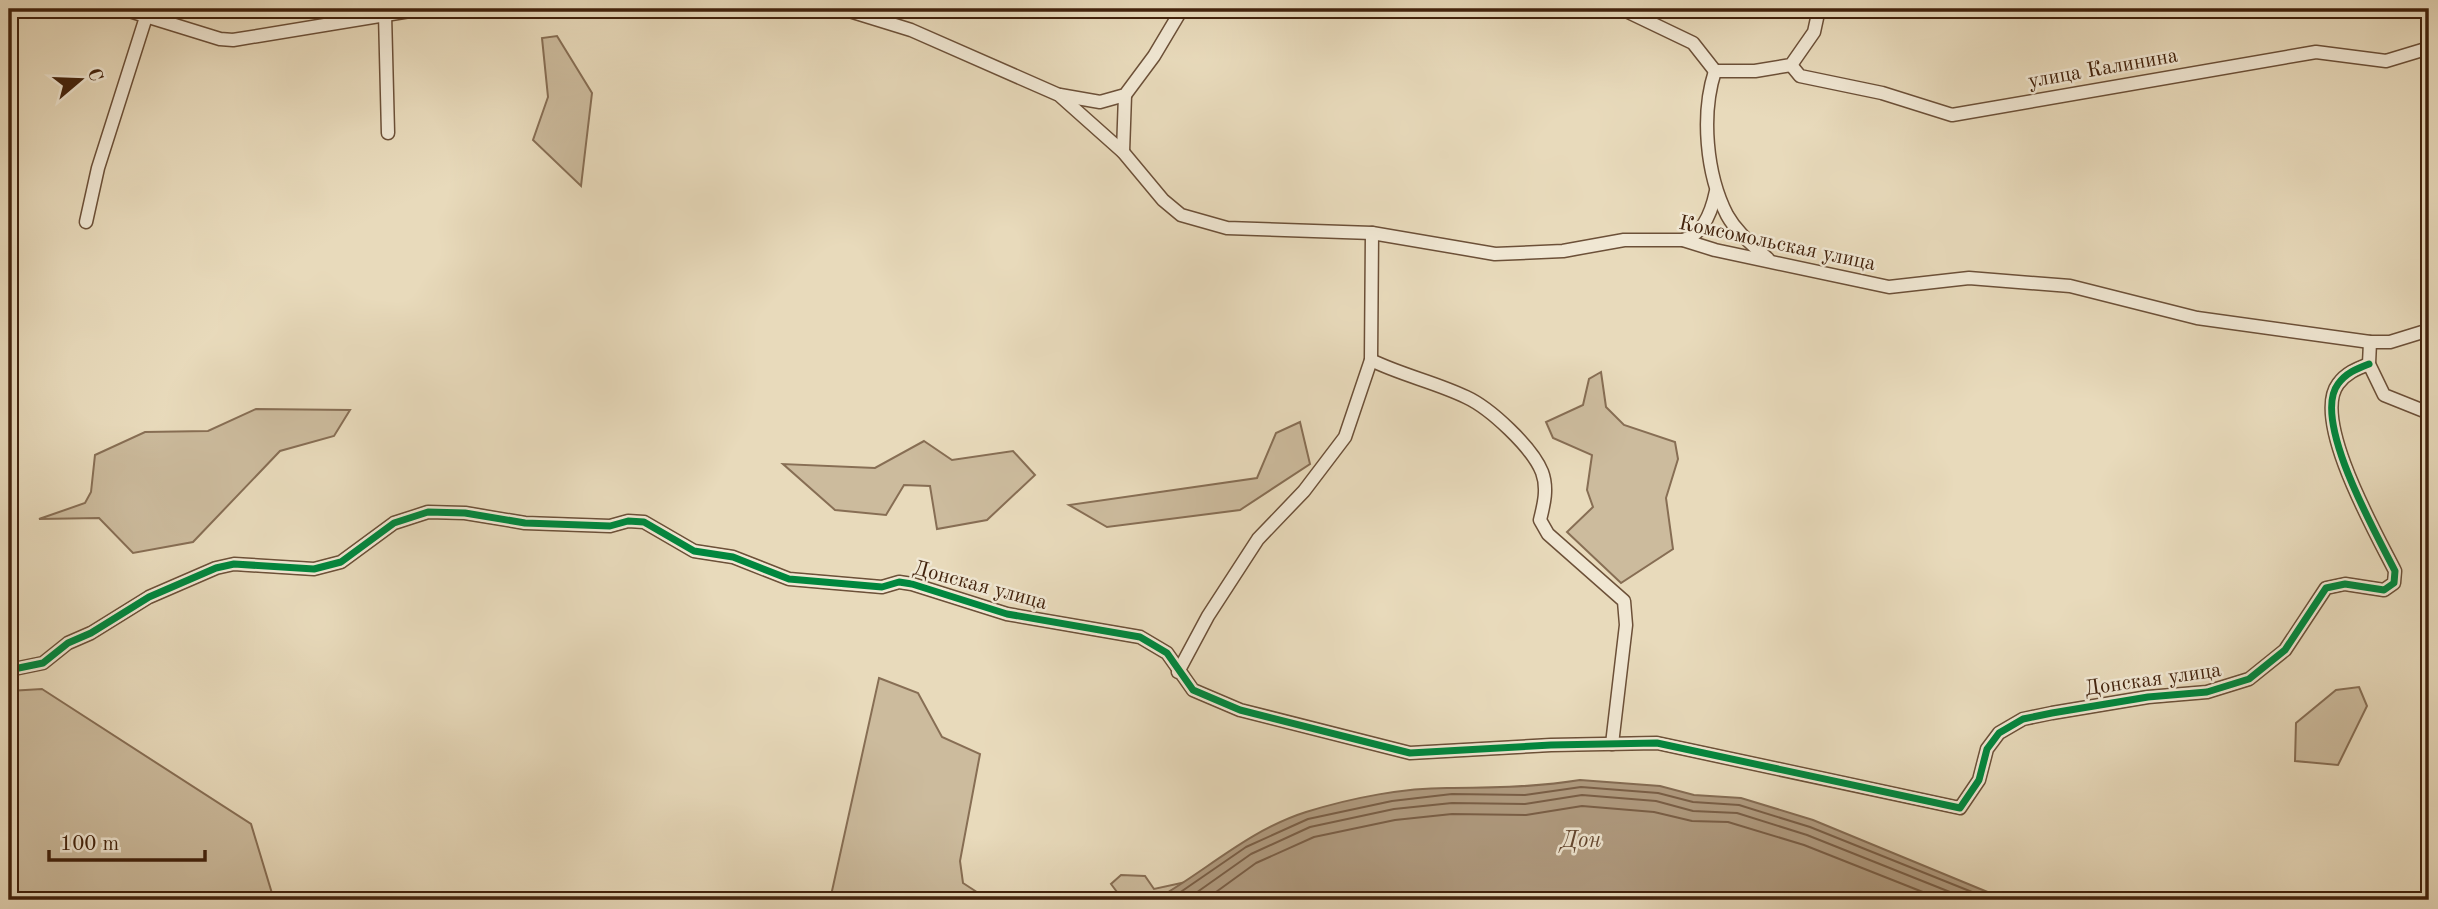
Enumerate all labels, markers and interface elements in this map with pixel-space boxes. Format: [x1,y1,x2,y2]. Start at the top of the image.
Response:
street label: улица Калинина [2026,45,2180,93]
north arrow [46,46,116,116]
text: С [83,66,105,84]
street label: Комсомольская улица [1677,213,1877,275]
street label: Донская улица [911,558,1049,614]
street label: Донская улица [2083,660,2223,700]
scale bar [49,818,205,862]
water label: Дон [1558,829,1601,853]
text: 100 m [60,834,119,855]

